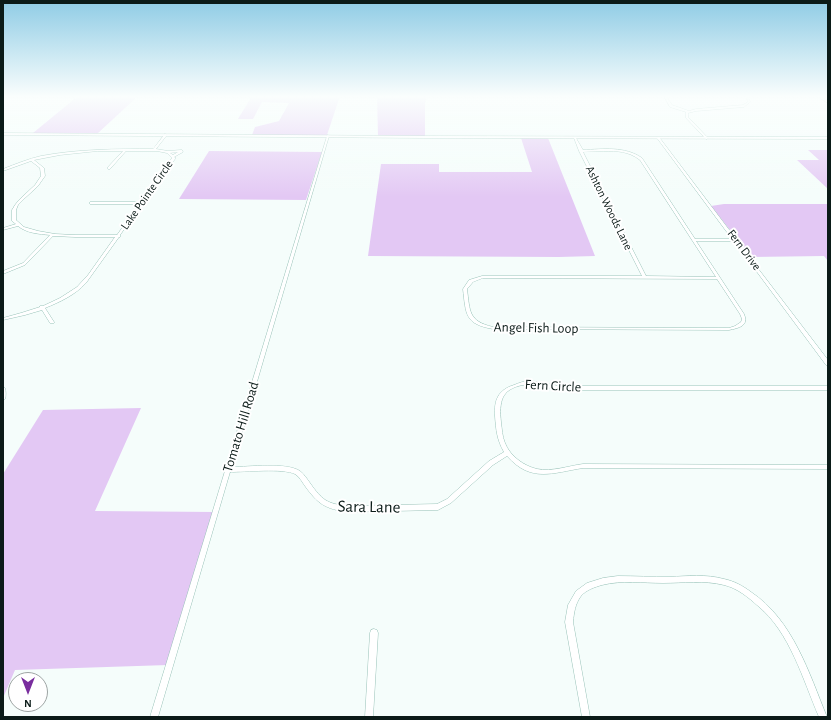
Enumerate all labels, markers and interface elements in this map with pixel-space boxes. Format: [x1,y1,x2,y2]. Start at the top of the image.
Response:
street label: Lake Pointe Circle [118,158,176,232]
street label: Ashton Woods Lane [582,164,636,252]
street label: Fern Drive [724,227,764,273]
street label: Angel Fish Loop [493,319,579,337]
street label: Fern Circle [524,376,582,396]
street label: Tomato Hill Road [219,380,263,474]
street label: Sara Lane [337,496,401,518]
north arrow [8,672,48,712]
text: N [24,698,32,709]

